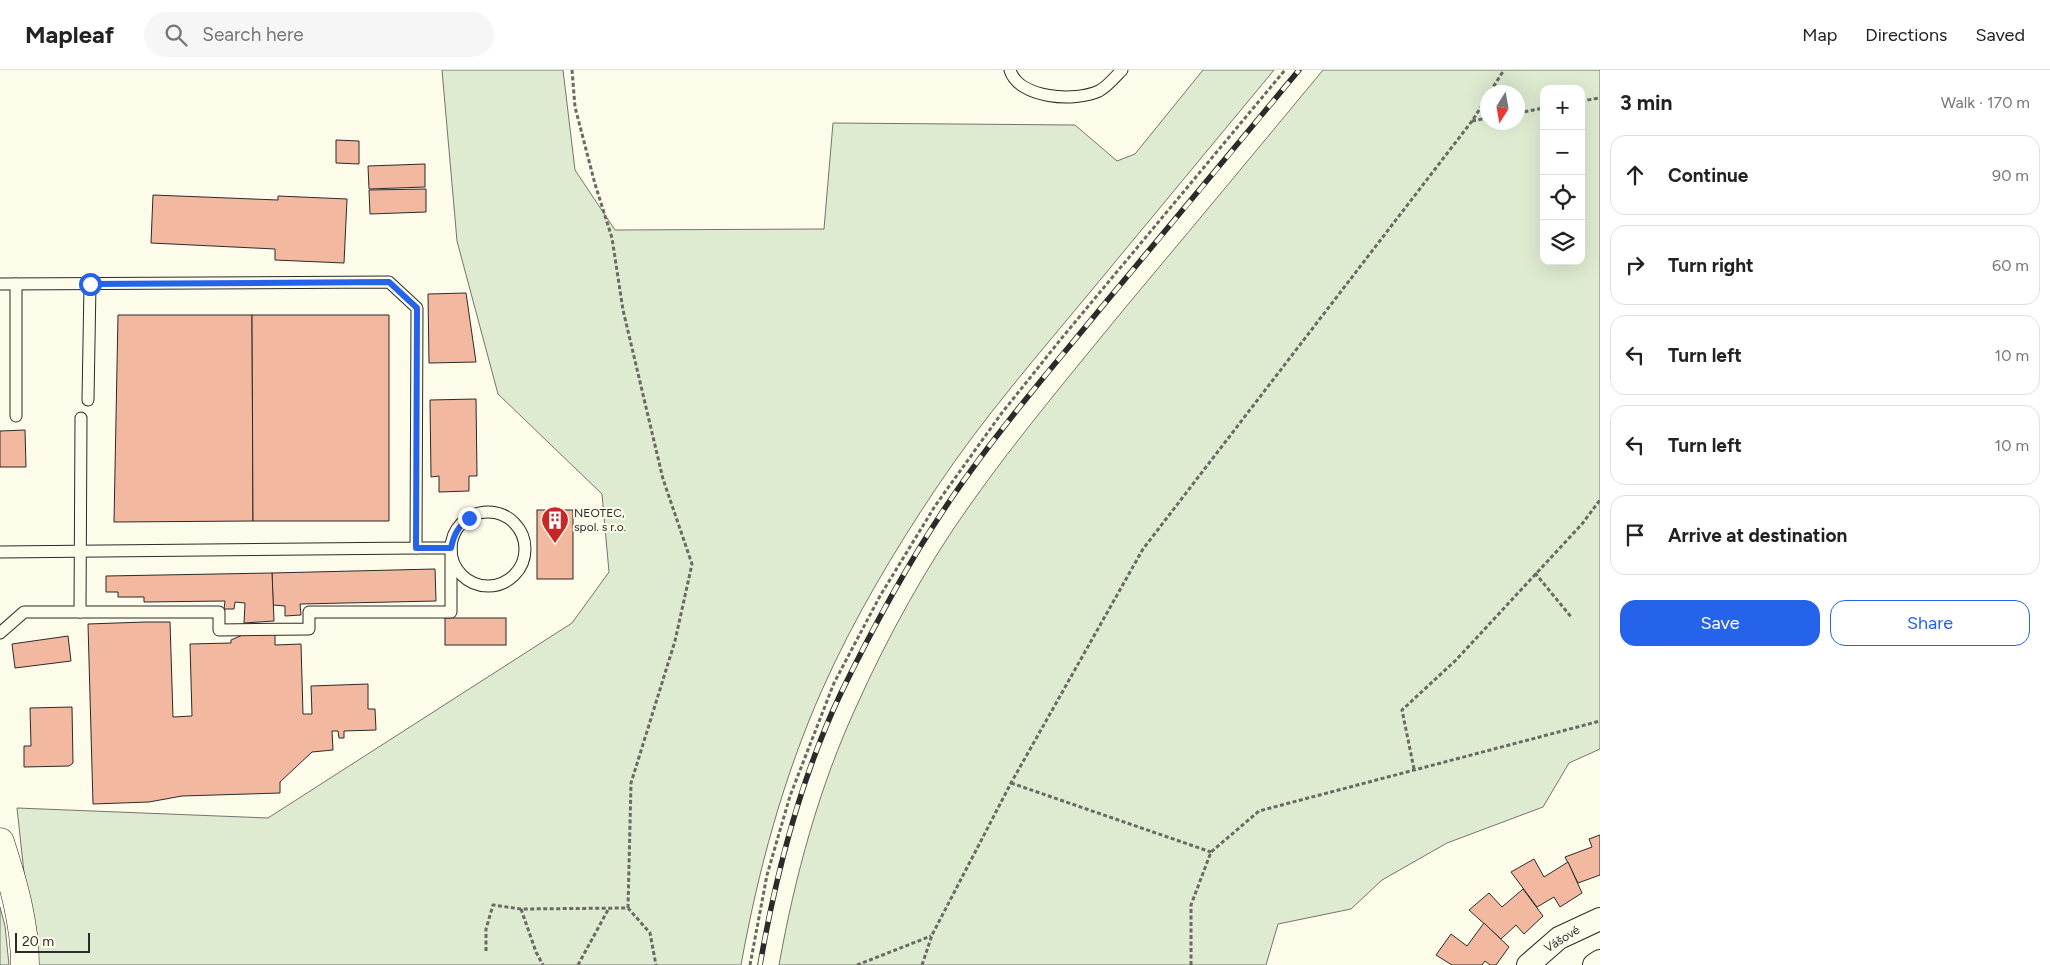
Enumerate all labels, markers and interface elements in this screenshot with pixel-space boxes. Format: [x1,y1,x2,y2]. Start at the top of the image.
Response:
search box [144,12,494,57]
text: Mapleaf [25,20,114,49]
icon: search [162,21,190,49]
text: Search here [202,23,304,46]
text: Map [1802,24,1837,46]
text: Directions [1865,24,1947,46]
text: Saved [1975,24,2025,46]
north arrow [1480,85,1525,130]
map controls [1540,85,1585,265]
button: + [1540,85,1585,130]
text: 3 min [1620,90,1672,115]
text: Walk · 170 m [1941,93,2030,112]
button: − [1540,130,1585,175]
icon: ahead [1621,161,1649,189]
text: Continue [1668,164,1748,187]
text: 90 m [1992,166,2029,185]
button: locate [1540,175,1585,220]
button: layers [1540,220,1585,265]
icon: right [1621,251,1649,279]
text: Turn right [1668,254,1754,277]
text: 60 m [1992,256,2029,275]
route start [79,273,102,296]
icon: left [1621,341,1649,369]
text: Turn left [1668,344,1742,367]
text: 10 m [1995,346,2029,365]
icon: left [1621,431,1649,459]
text: Turn left [1668,434,1742,457]
text: 10 m [1995,436,2029,455]
building icon: NEOTEC, spol. s r.o. [540,505,570,544]
place label: NEOTEC, spol. s r.o. [574,506,626,534]
route end [458,507,481,530]
icon: arrive [1621,521,1649,549]
text: Arrive at destination [1668,524,1847,547]
button: Save [1620,600,1820,646]
button: Share [1830,600,2030,646]
street label: Vášové [1542,922,1583,955]
scale bar [15,930,90,953]
text: 20 m [22,933,54,950]

